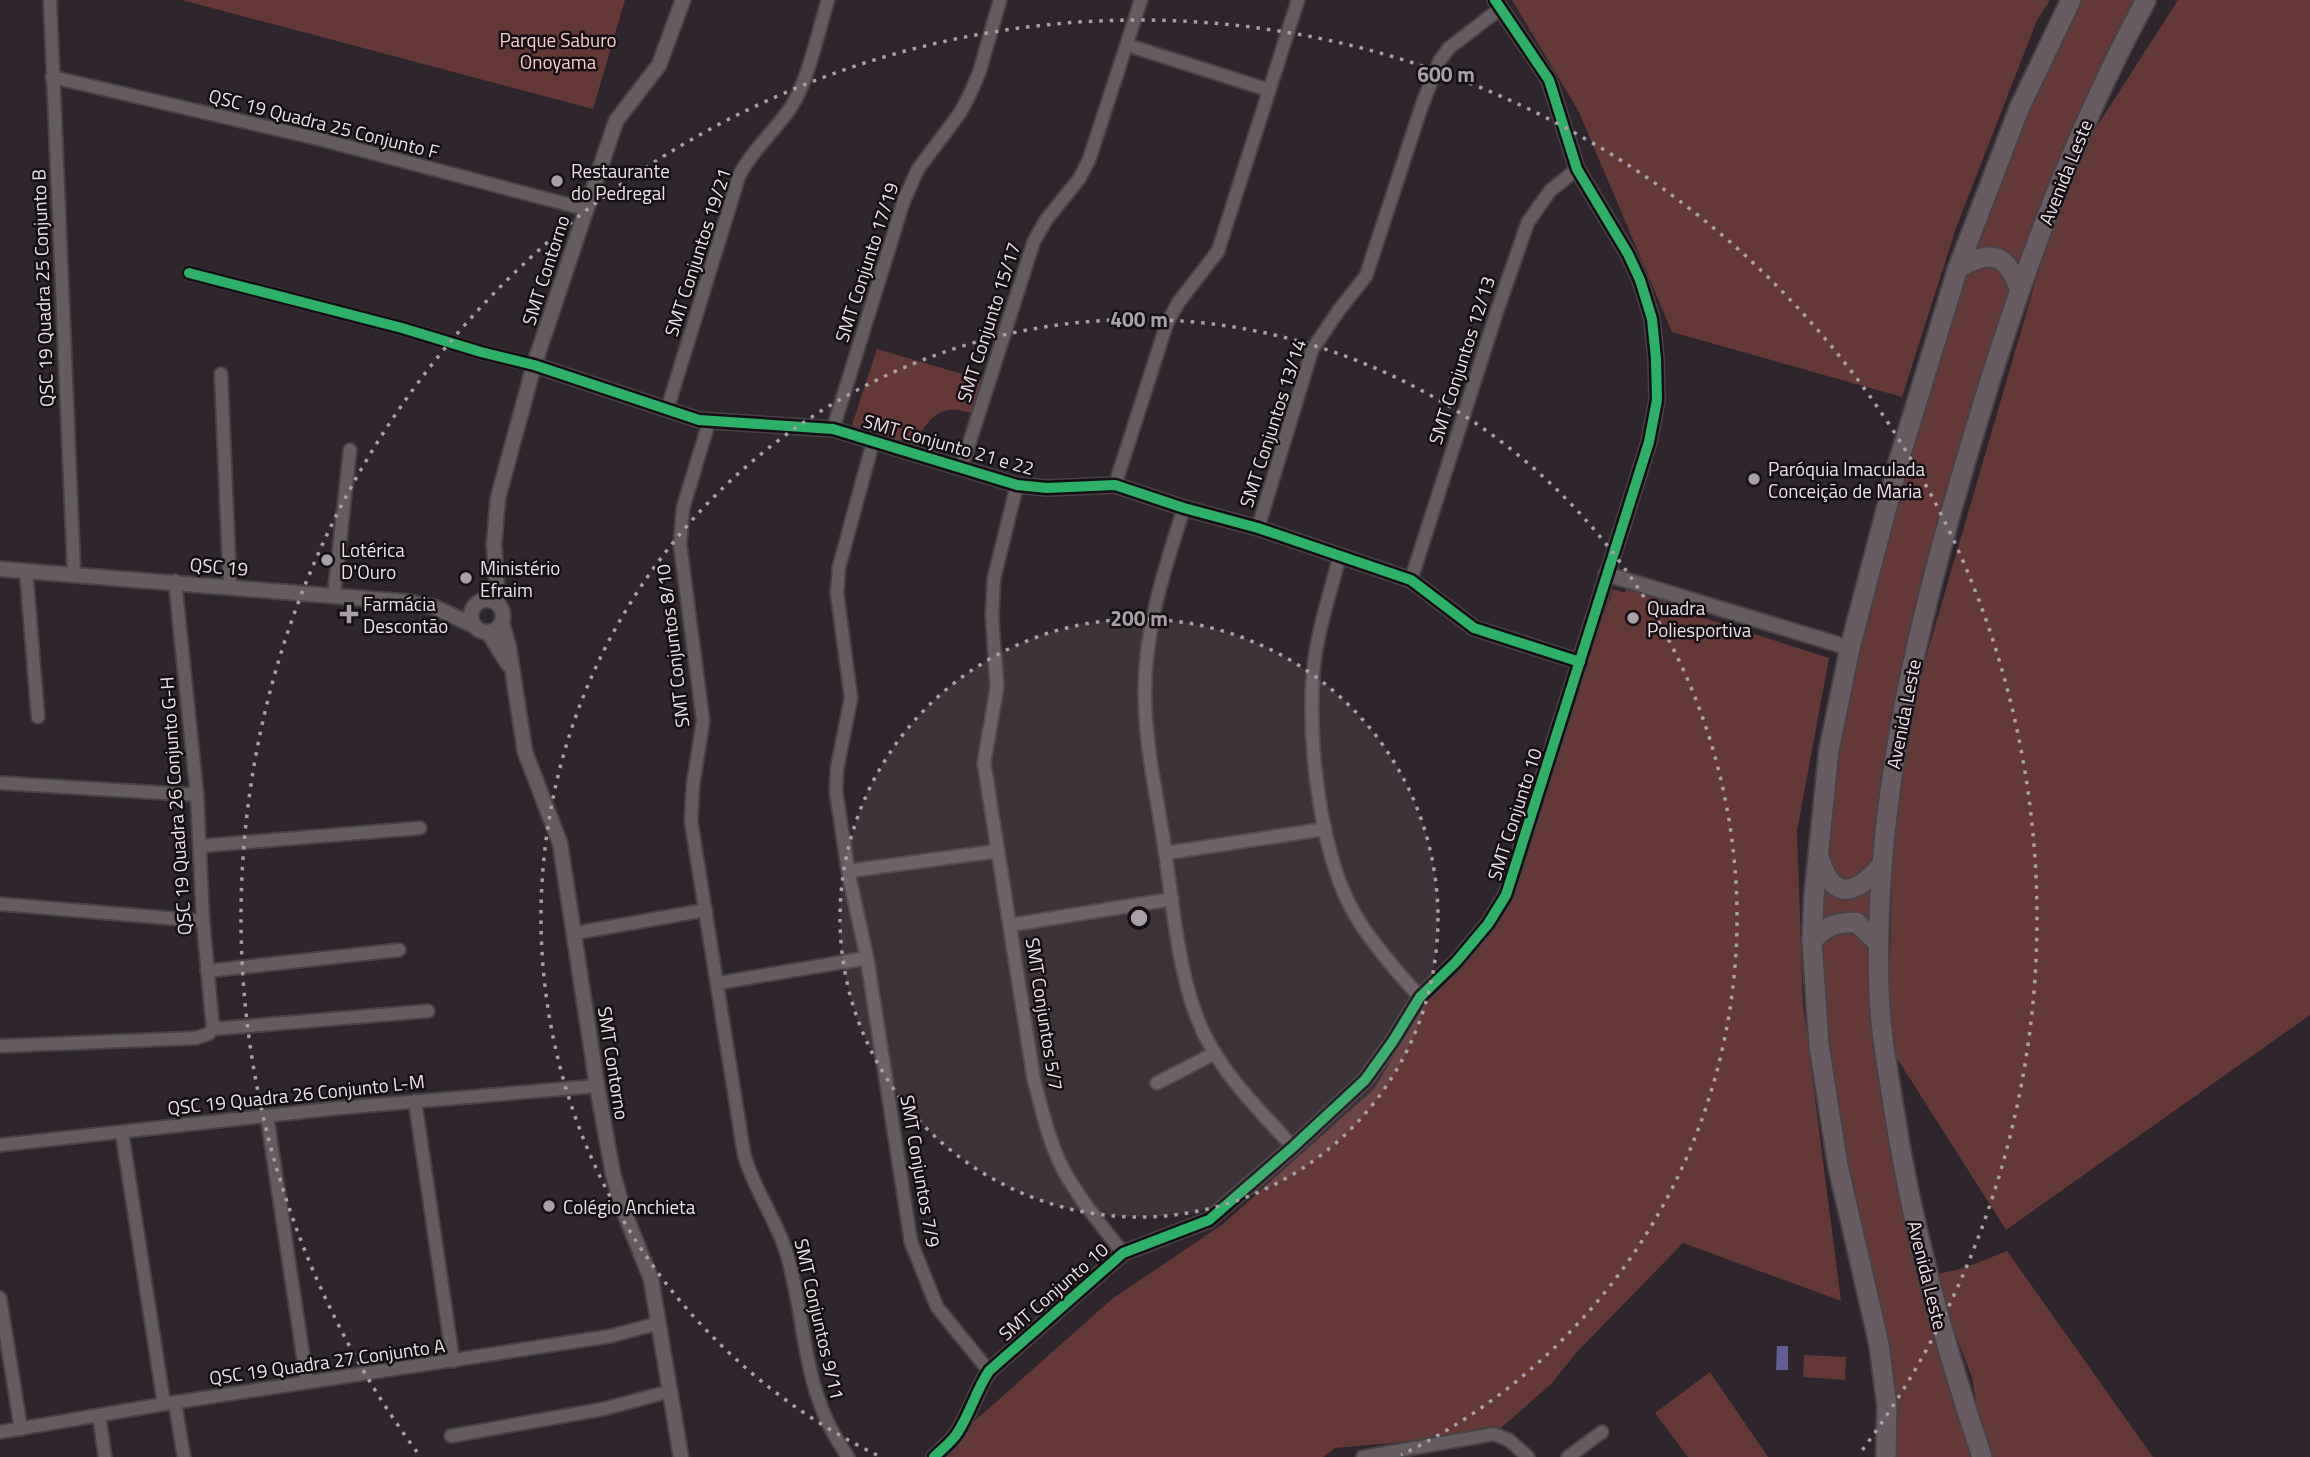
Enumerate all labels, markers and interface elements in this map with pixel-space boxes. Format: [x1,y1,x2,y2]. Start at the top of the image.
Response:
park label: Parque Saburo Onoyama [499,25,617,76]
text: 600 m [1417,58,1475,90]
street label: QSC 19 Quadra 25 Conjunto F [206,80,442,166]
street label: Avenida Leste [2031,115,2099,229]
place label: Restaurante do Pedregal [571,156,670,207]
street label: SMT Conjuntos 19/21 [656,164,738,340]
street label: QSC 19 Quadra 25 Conjunto B [23,169,61,407]
marker: Restaurante do Pedregal [549,173,565,189]
street label: SMT Conjunto 17/19 [826,178,906,346]
street label: SMT Contorno [514,211,576,329]
street label: SMT Conjunto 15/17 [948,238,1028,406]
street label: SMT Conjuntos 12/13 [1420,272,1502,448]
text: 400 m [1110,303,1168,335]
street label: SMT Conjuntos 13/14 [1231,335,1313,511]
street label: SMT Conjunto 21 e 22 [860,406,1038,482]
place label: Paróquia Imaculada Conceição de Maria [1768,454,1925,505]
marker: Paróquia Imaculada Conceição de Maria [1746,471,1762,487]
place label: Lotérica D'Ouro [341,535,405,586]
street label: QSC 19 [189,549,249,583]
marker: Lotérica D'Ouro [319,552,335,568]
place label: Ministério Efraim [480,553,560,604]
street label: SMT Conjuntos 8/10 [648,563,696,729]
marker: Ministério Efraim [458,570,474,586]
place label: Farmácia Descontão [363,589,448,640]
place label: Quadra Poliesportiva [1647,593,1752,644]
text: 200 m [1110,602,1168,634]
marker: Farmácia Descontão [341,606,357,622]
marker: Quadra Poliesportiva [1625,610,1641,626]
street label: Avenida Leste [1878,657,1928,771]
street label: QSC 19 Quadra 26 Conjunto G-H [151,676,199,936]
street label: SMT Conjunto 10 [1479,744,1549,884]
centre of rings [1127,906,1151,930]
street label: SMT Conjuntos 5/7 [1019,936,1071,1092]
street label: SMT Contorno [591,1004,637,1122]
street label: QSC 19 Quadra 26 Conjunto L-M [166,1066,426,1122]
street label: SMT Conjuntos 7/9 [893,1093,949,1249]
place label: Colégio Anchieta [563,1192,696,1221]
marker: Colégio Anchieta [541,1198,557,1214]
street label: Avenida Leste [1900,1217,1956,1333]
street label: SMT Conjunto 10 [992,1235,1114,1347]
street label: SMT Conjuntos 9/11 [787,1236,853,1402]
street label: QSC 19 Quadra 27 Conjunto A [207,1330,447,1392]

